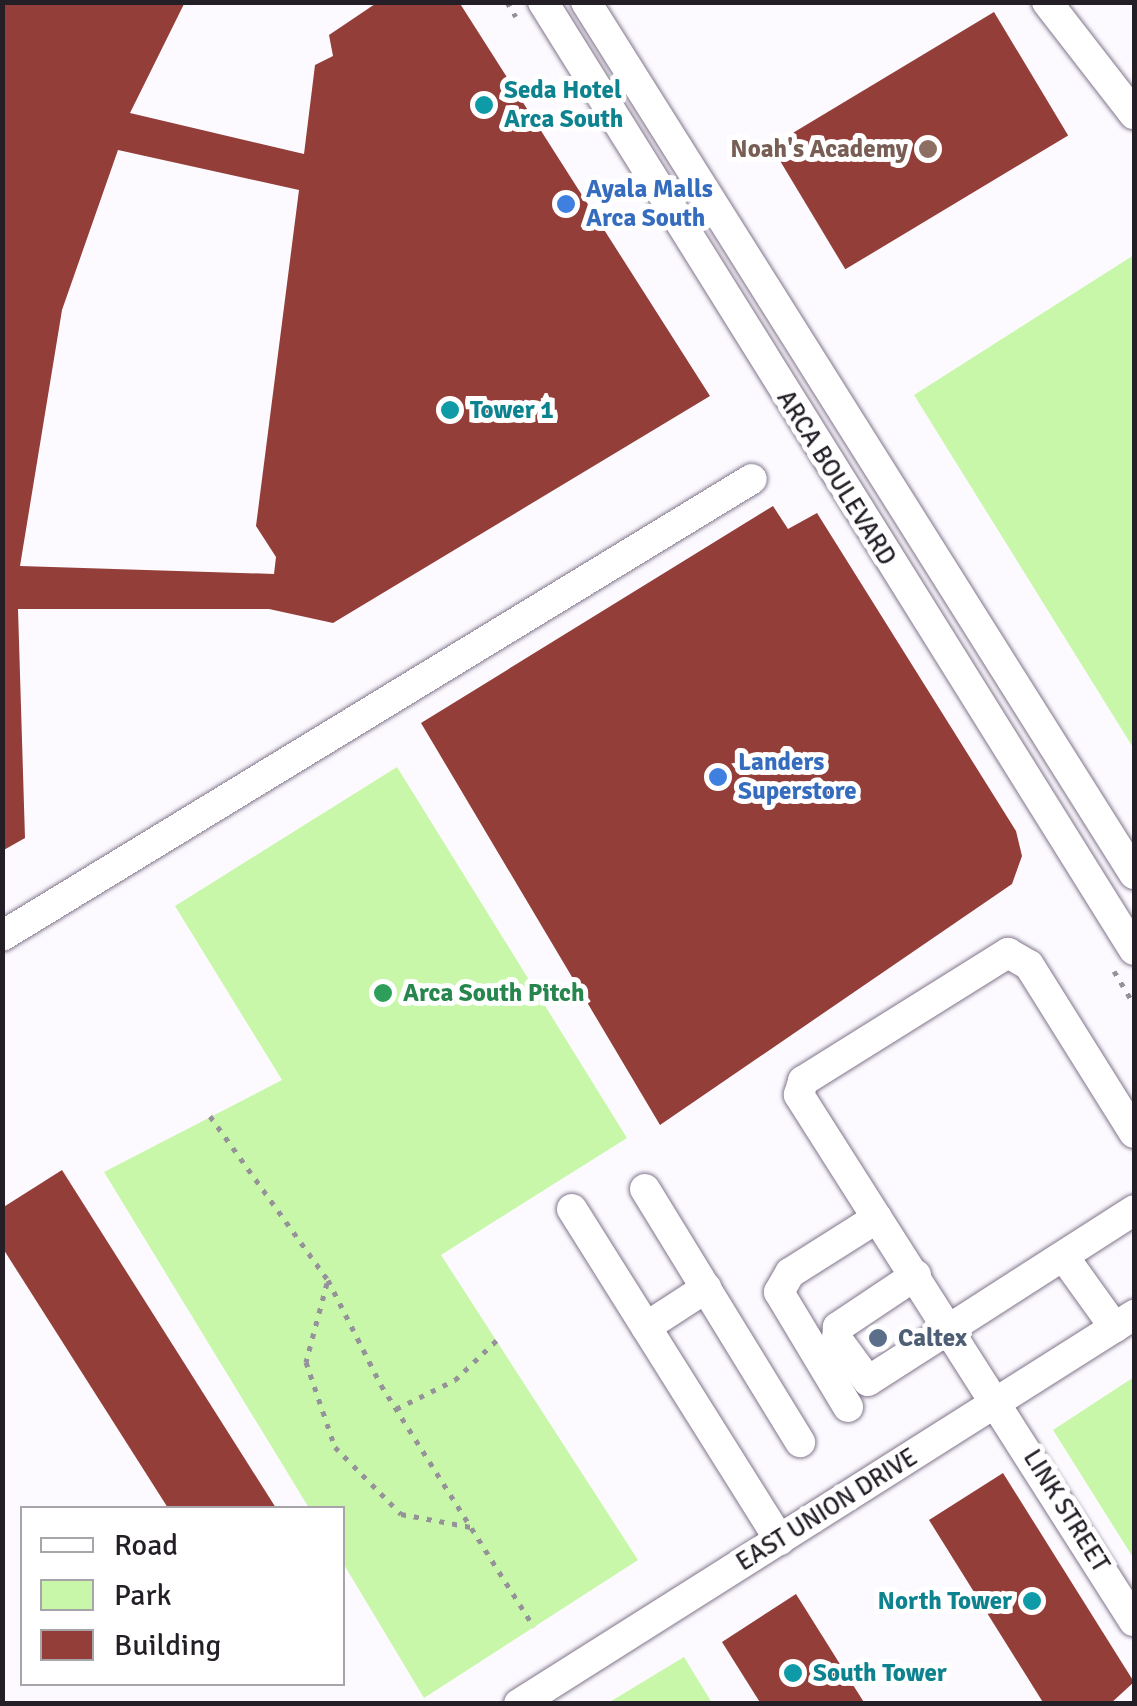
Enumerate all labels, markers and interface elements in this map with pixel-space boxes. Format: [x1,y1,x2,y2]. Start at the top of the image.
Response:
place label: Seda Hotel Arca South [504,76,623,135]
marker: Seda Hotel Arca South [473,94,495,116]
place label: Noah's Academy [730,134,908,164]
marker: Noah's Academy [917,138,939,160]
place label: Ayala Malls Arca South [586,175,713,234]
marker: Ayala Malls Arca South [555,193,577,215]
street label: ARCA BOULEVARD [770,385,902,571]
place label: Tower 1 [470,395,554,425]
marker: Tower 1 [439,399,461,421]
place label: Landers Superstore [738,748,857,807]
marker: Landers Superstore [707,766,729,788]
place label: Arca South Pitch [403,978,584,1008]
marker: Arca South Pitch [372,982,394,1004]
place label: Caltex [898,1323,967,1353]
marker: Caltex [867,1327,889,1349]
street label: EAST UNION DRIVE [731,1442,923,1578]
street label: LINK STREET [1017,1444,1115,1578]
legend [20,1506,345,1686]
text: Road [114,1527,178,1564]
text: Park [114,1577,172,1614]
place label: North Tower [878,1586,1012,1616]
marker: North Tower [1021,1590,1043,1612]
text: Building [114,1627,221,1664]
place label: South Tower [813,1658,947,1688]
marker: South Tower [782,1662,804,1684]

